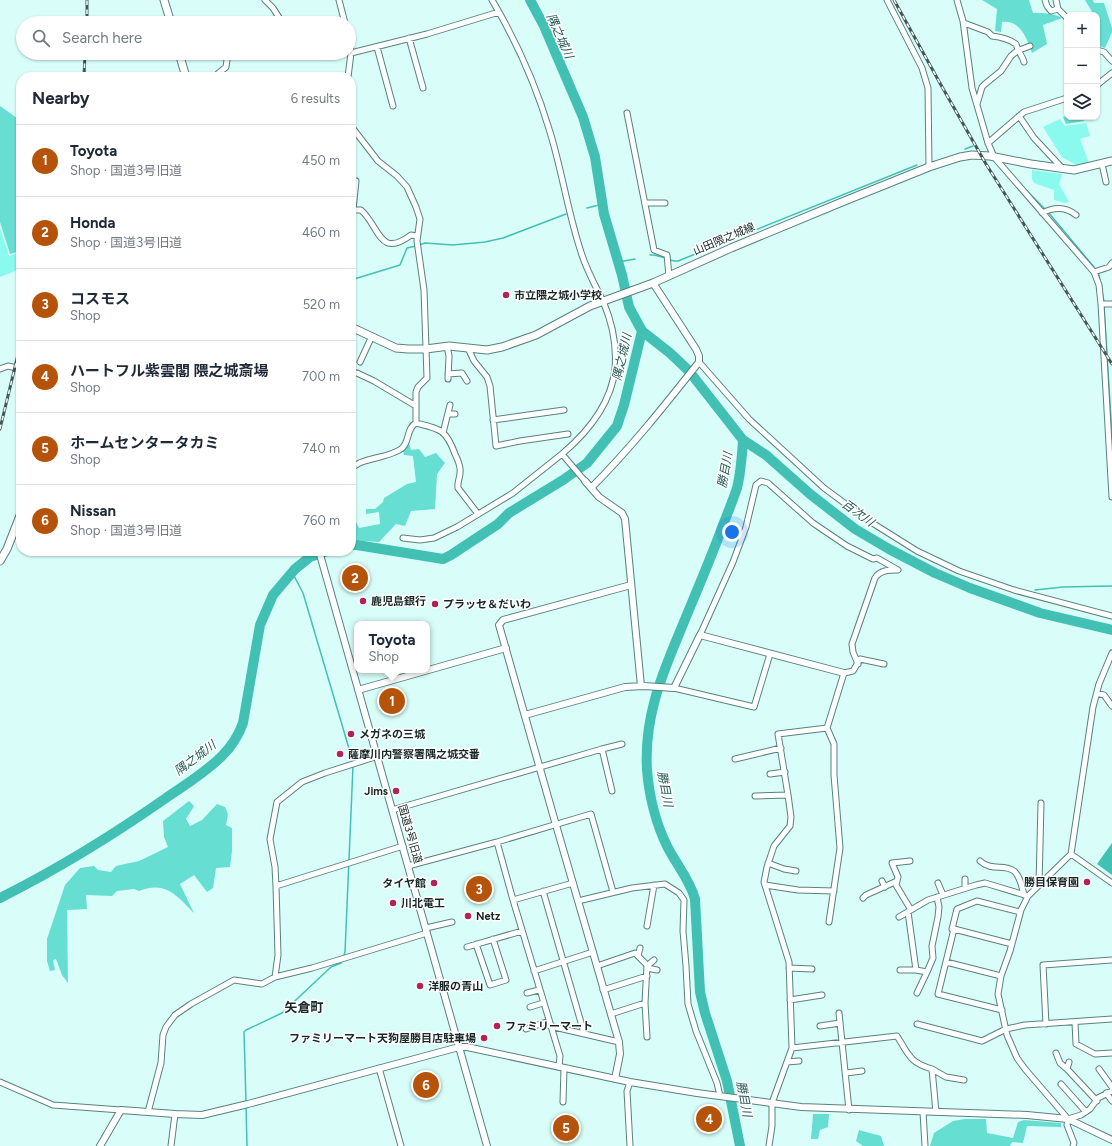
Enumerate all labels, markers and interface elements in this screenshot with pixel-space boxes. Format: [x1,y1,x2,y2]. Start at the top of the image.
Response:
water label: 隅之城川 [544,11,577,63]
map controls [1064,12,1100,120]
button: + [1064,12,1100,48]
search box [16,16,356,60]
icon: search [30,27,52,49]
text: Search here [62,29,142,47]
button: − [1064,48,1100,84]
button: layers [1064,84,1100,120]
text: Nearby [32,88,90,108]
text: 6 results [291,91,340,106]
text: Toyota [70,142,117,160]
text: 1 [42,153,48,168]
text: 450 m [302,153,340,168]
text: Shop · 国道3号旧道 [70,163,182,178]
text: Honda [70,214,115,232]
street label: 山田隈之城線 [691,220,757,258]
text: 2 [41,225,49,240]
text: 460 m [302,225,340,240]
text: Shop · 国道3号旧道 [70,235,182,250]
place label: 市立隈之城小学校 [514,289,602,302]
text: コスモス [70,290,130,308]
marker: 市立隈之城小学校 [501,290,511,300]
text: 3 [41,297,49,312]
text: 520 m [303,297,340,312]
text: Shop [70,308,100,323]
water label: 隅之城川 [610,330,635,382]
text: ハートフル紫雲閣 隈之城斎場 [70,362,269,380]
text: 4 [41,369,49,384]
text: 700 m [302,369,340,384]
text: Shop [70,380,100,395]
text: ホームセンタータカミ [70,434,220,452]
text: 5 [41,441,49,456]
text: 740 m [302,441,340,456]
water label: 勝目川 [715,449,735,489]
text: Shop [70,452,100,467]
water label: 百次川 [839,497,878,530]
text: Nissan [70,502,116,520]
text: 6 [41,513,49,528]
text: 760 m [303,513,340,528]
your location [722,522,742,542]
text: Shop · 国道3号旧道 [70,523,182,538]
pin: 2 [342,563,368,593]
place label: 鹿児島銀行 [371,595,426,608]
marker: 鹿児島銀行 [358,596,368,606]
place label: プラッセ＆だいわ [443,598,531,611]
marker: プラッセ＆だいわ [430,599,440,609]
popup [354,621,430,673]
text: Toyota [368,631,416,649]
text: Shop [368,649,399,664]
pin: 1 [379,686,405,716]
place label: メガネの三城 [359,728,426,741]
marker: メガネの三城 [346,729,356,739]
water label: 隅之城川 [172,737,220,778]
place label: 薩摩川内警察署隅之城交番 [348,748,480,761]
marker: 薩摩川内警察署隅之城交番 [335,749,345,759]
water label: 勝目川 [655,770,676,810]
place label: Jims [364,785,388,798]
marker: Jims [391,786,401,796]
street label: 国道3号旧道 [395,803,425,865]
pin: 3 [466,874,492,904]
place label: 勝目保育園 [1024,876,1079,889]
place label: タイヤ館 [382,877,426,890]
marker: 勝目保育園 [1082,877,1092,887]
marker: タイヤ館 [429,878,439,888]
place label: 川北電工 [401,897,445,910]
marker: 川北電工 [388,898,398,908]
place label: Netz [476,910,500,923]
marker: Netz [463,911,473,921]
place label: 洋服の青山 [428,980,483,993]
marker: 洋服の青山 [415,981,425,991]
district label: 矢倉町 [284,1000,324,1015]
place label: ファミリーマート [505,1020,593,1033]
marker: ファミリーマート [492,1021,502,1031]
place label: ファミリーマート天狗屋勝目店駐車場 [289,1032,476,1045]
marker: ファミリーマート天狗屋勝目店駐車場 [479,1033,489,1043]
pin: 6 [413,1070,439,1100]
water label: 勝目川 [734,1080,755,1120]
pin: 4 [696,1104,722,1134]
pin: 5 [553,1113,579,1143]

